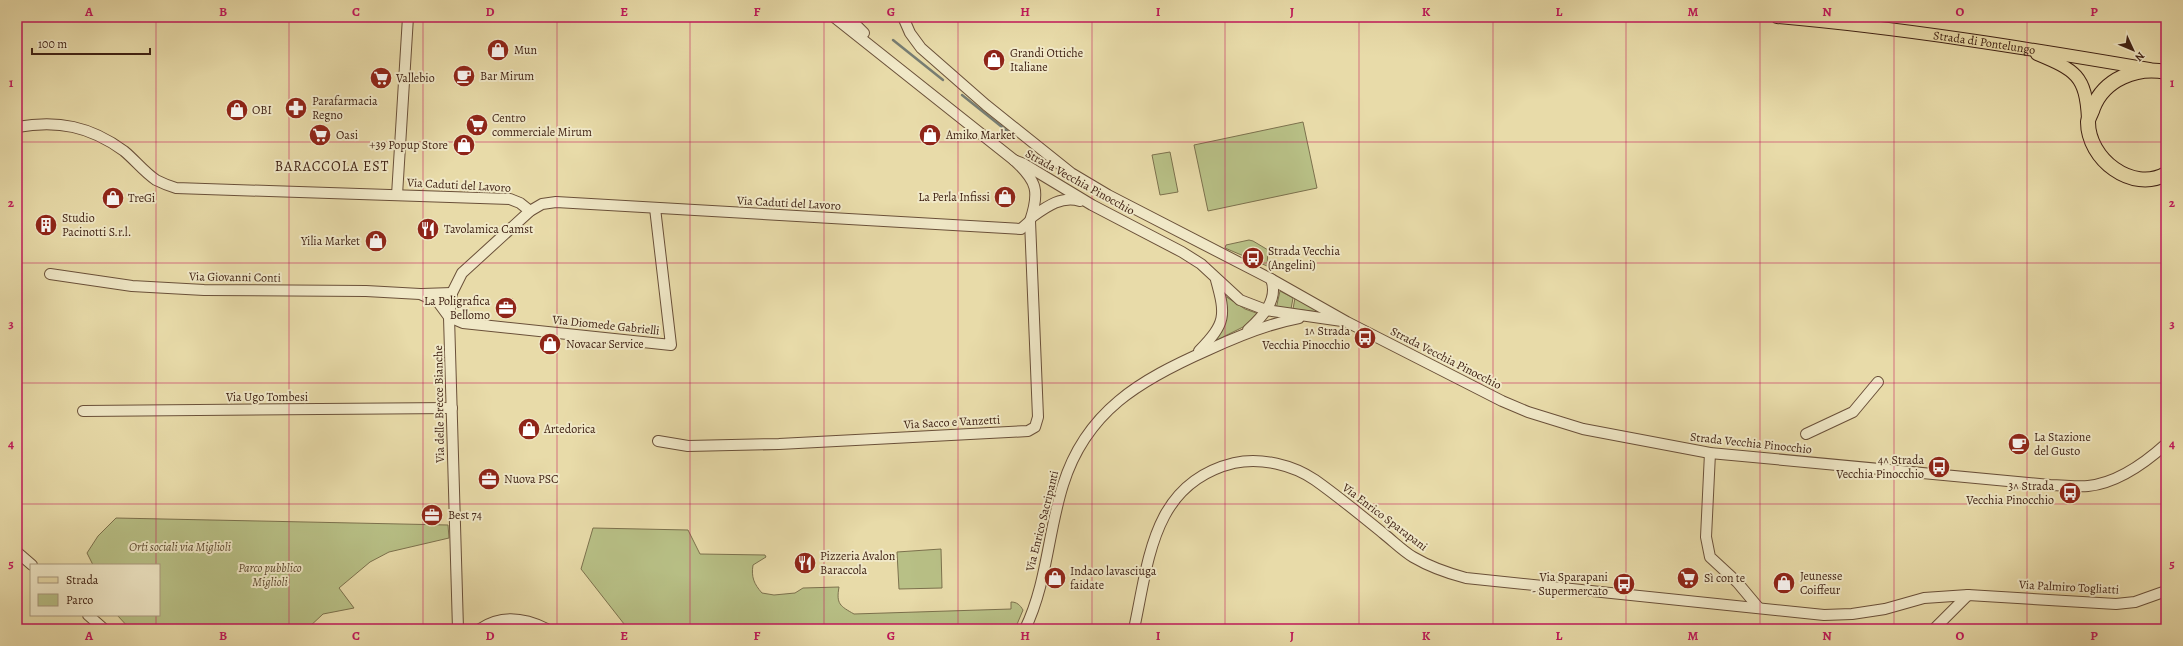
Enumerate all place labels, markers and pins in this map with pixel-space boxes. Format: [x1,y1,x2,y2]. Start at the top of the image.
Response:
shop icon: Mun [485,37,511,63]
place label: Mun [514,42,537,58]
place label: Grandi Ottiche Italiane [1010,45,1083,75]
shop icon: Grandi Ottiche Italiane [981,47,1007,73]
cafe icon: Bar Mirum [451,63,477,89]
supermarket icon: Vallebio [368,65,394,91]
place label: Bar Mirum [480,68,534,84]
place label: Vallebio [395,70,435,86]
place label: Parafarmacia Regno [312,93,378,123]
pharmacy icon: Parafarmacia Regno [283,95,309,121]
shop icon: OBI [224,97,250,123]
place label: OBI [252,102,272,118]
place label: Centro commerciale Mirum [492,110,592,140]
supermarket icon: Centro commerciale Mirum [464,112,490,138]
supermarket icon: Oasi [307,122,333,148]
shop icon: Amiko Market [917,122,943,148]
place label: Oasi [336,127,358,143]
place label: Amiko Market [945,127,1016,143]
shop icon: +39 Popup Store [451,132,477,158]
place label: +39 Popup Store [369,137,448,153]
shop icon: La Perla Infissi [992,184,1018,210]
shop icon: TreGi [100,185,126,211]
place label: La Perla Infissi [918,189,990,205]
place label: TreGi [128,190,155,206]
place label: Studio Pacinotti S.r.l. [62,210,131,240]
building icon: Studio Pacinotti S.r.l. [33,212,59,238]
restaurant icon: Tavolamica Camst [415,216,441,242]
place label: Tavolamica Camst [444,221,533,237]
shop icon: Yilia Market [363,228,389,254]
place label: Yilia Market [300,233,360,249]
place label: Strada Vecchia (Angelini) [1268,243,1340,273]
bus stop icon: Strada Vecchia (Angelini) [1240,245,1266,271]
place label: La Poligrafica Bellomo [424,293,490,323]
office icon: La Poligrafica Bellomo [493,295,519,321]
place label: 1^ Strada Vecchia Pinocchio [1261,323,1350,353]
bus stop icon: 1^ Strada Vecchia Pinocchio [1352,325,1378,351]
shop icon: Novacar Service [537,331,563,357]
place label: Novacar Service [566,336,644,352]
shop icon: Artedorica [516,416,542,442]
place label: Artedorica [543,421,596,437]
place label: La Stazione del Gusto [2034,429,2091,459]
cafe icon: La Stazione del Gusto [2006,431,2032,457]
place label: 4^ Strada Vecchia Pinocchio [1835,452,1924,482]
bus stop icon: 4^ Strada Vecchia Pinocchio [1926,454,1952,480]
office icon: Nuova PSC [476,466,502,492]
place label: Nuova PSC [504,471,559,487]
place label: 3^ Strada Vecchia Pinocchio [1965,478,2054,508]
bus stop icon: 3^ Strada Vecchia Pinocchio [2057,480,2083,506]
office icon: Best 74 [419,502,445,528]
place label: Best 74 [448,507,483,523]
place label: Pizzeria Avalon Baraccola [820,548,896,578]
restaurant icon: Pizzeria Avalon Baraccola [792,550,818,576]
place label: Indaco lavasciuga faidate [1070,563,1157,593]
shop icon: Indaco lavasciuga faidate [1042,565,1068,591]
supermarket icon: Sì con te [1675,565,1701,591]
place label: Jeunesse Coiffeur [1800,568,1842,598]
place label: Via Sparapani - Supermercato [1532,569,1608,599]
place label: Sì con te [1704,570,1745,586]
shop icon: Jeunesse Coiffeur [1771,570,1797,596]
bus stop icon: Via Sparapani - Supermercato [1611,571,1637,597]

